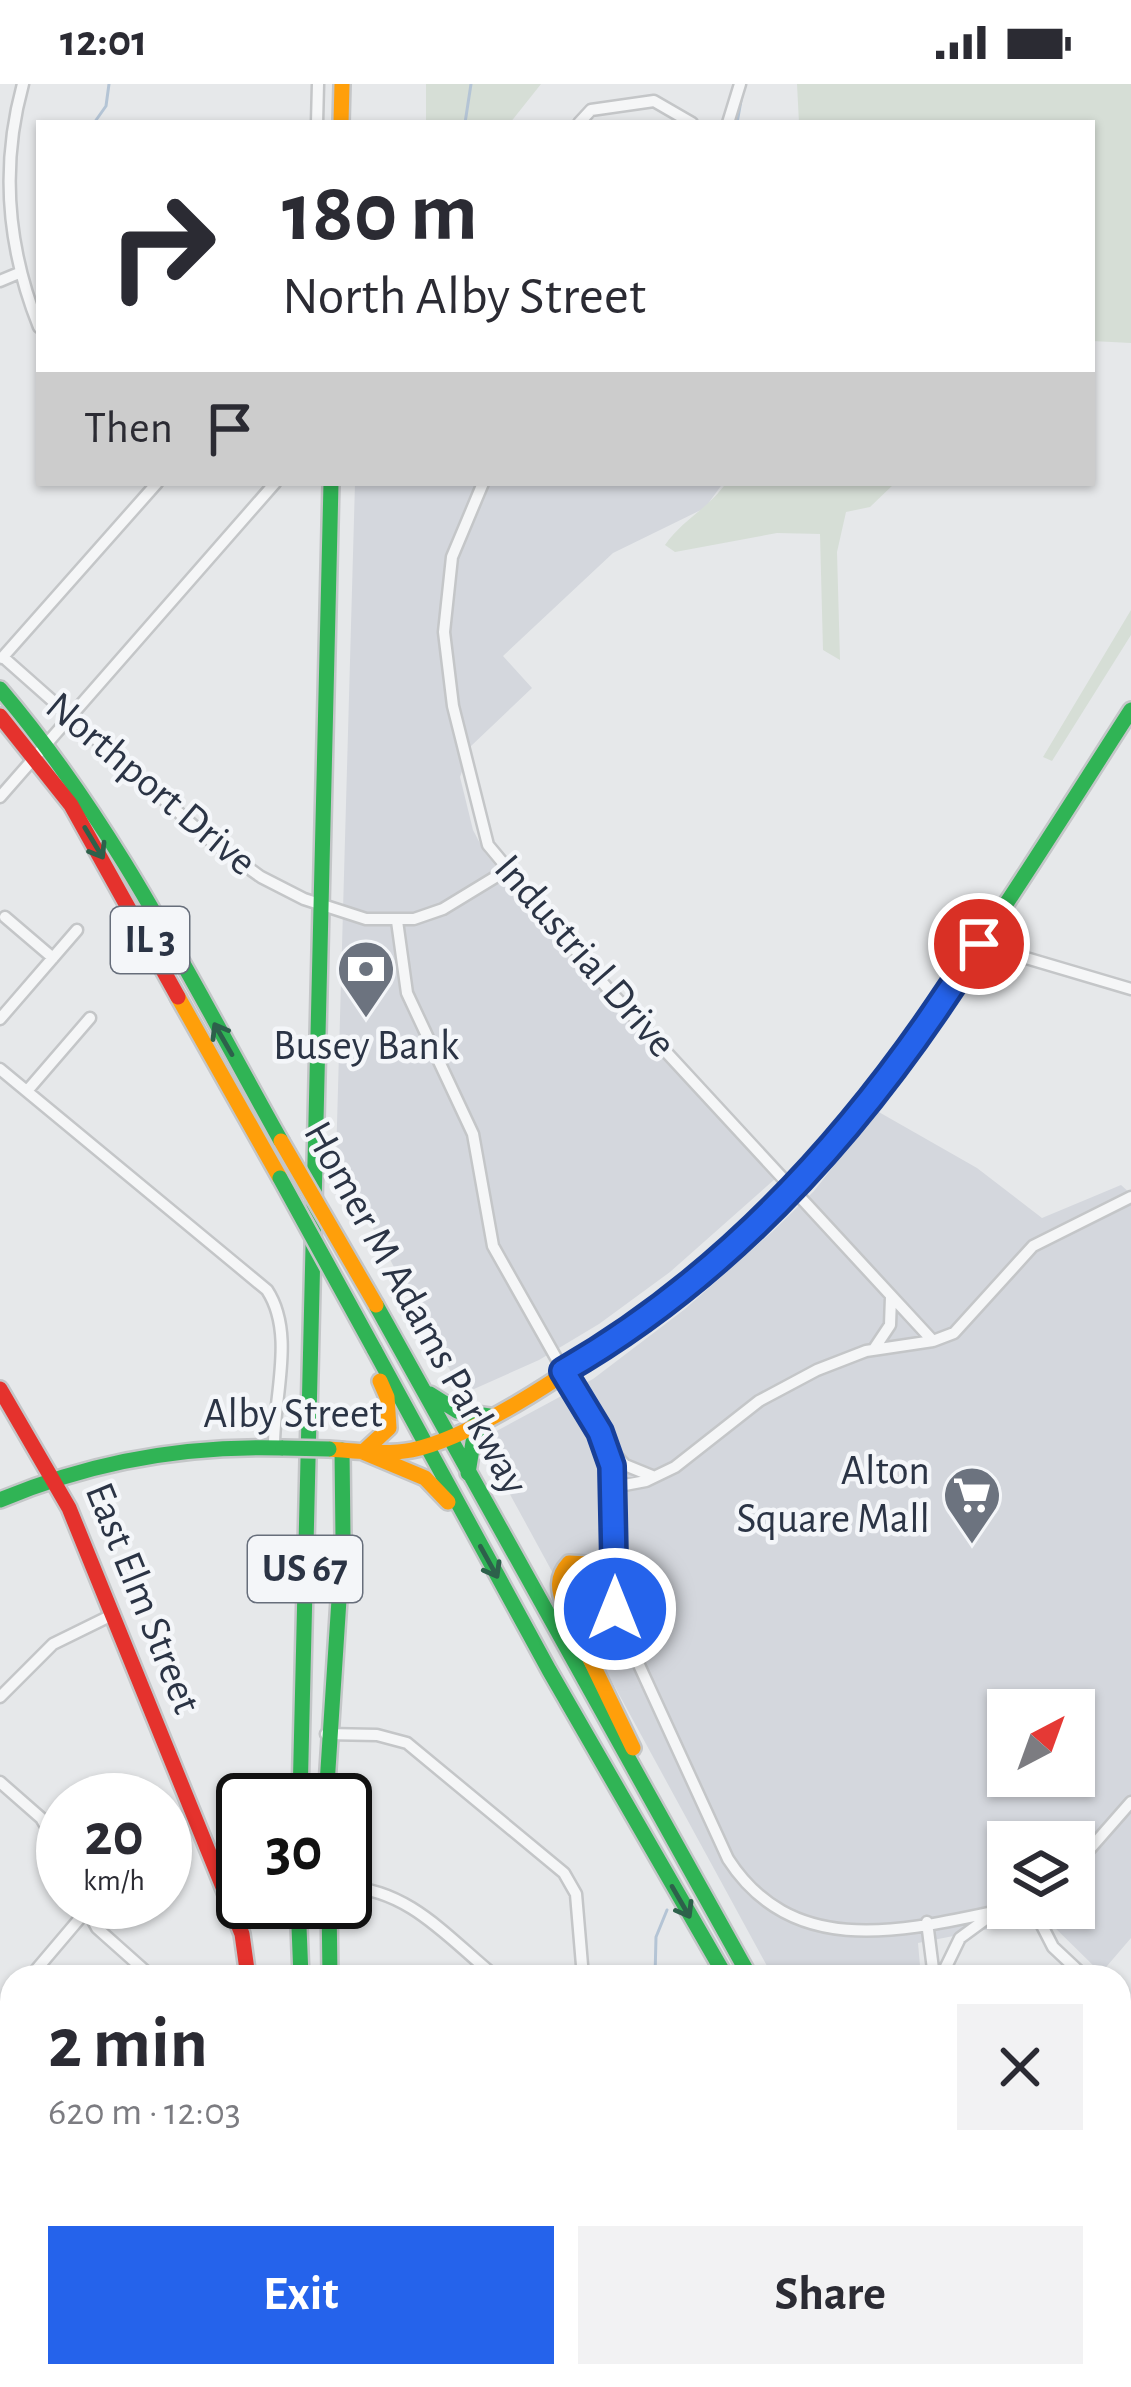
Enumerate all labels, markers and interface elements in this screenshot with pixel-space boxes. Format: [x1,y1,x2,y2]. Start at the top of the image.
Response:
text: 12:01 [60,19,147,64]
icon: right [84,168,240,324]
text: 180 m [282,172,478,256]
text: North Alby Street [282,270,646,324]
icon: arrive [197,396,263,462]
text: Then [84,406,173,451]
street label: Northport Drive [38,684,264,884]
one-way arrow [82,826,106,860]
street label: Industrial Drive [486,847,684,1065]
pin [928,893,1030,995]
road number: IL 3 [111,907,189,973]
icon: arrive [946,911,1012,977]
bank icon: Busey Bank [335,938,397,1020]
one-way arrow [211,1022,235,1057]
place label: Busey Bank [273,1025,459,1067]
street label: Homer M Adams Parkway [296,1115,536,1501]
street label: Alby Street [203,1393,383,1435]
place label: Alton Square Mall [737,1450,930,1540]
supermarket icon: Alton Square Mall [941,1464,1003,1546]
street label: East Elm Street [78,1477,208,1719]
road number: US 67 [248,1536,362,1602]
one-way arrow [478,1544,501,1579]
position arrow [552,1546,678,1672]
north arrow [987,1689,1095,1797]
map controls [987,1689,1095,1929]
speed limit sign: 30 [216,1773,372,1929]
text: 20 [84,1806,144,1866]
button: layers [987,1821,1095,1929]
text: km/h [83,1866,145,1896]
one-way arrow [670,1883,694,1918]
button: close [957,2004,1083,2130]
text: 2 min [48,2008,208,2080]
text: 620 m · 12:03 [48,2093,241,2132]
button: Exit [48,2226,554,2364]
button: Share [578,2226,1083,2364]

